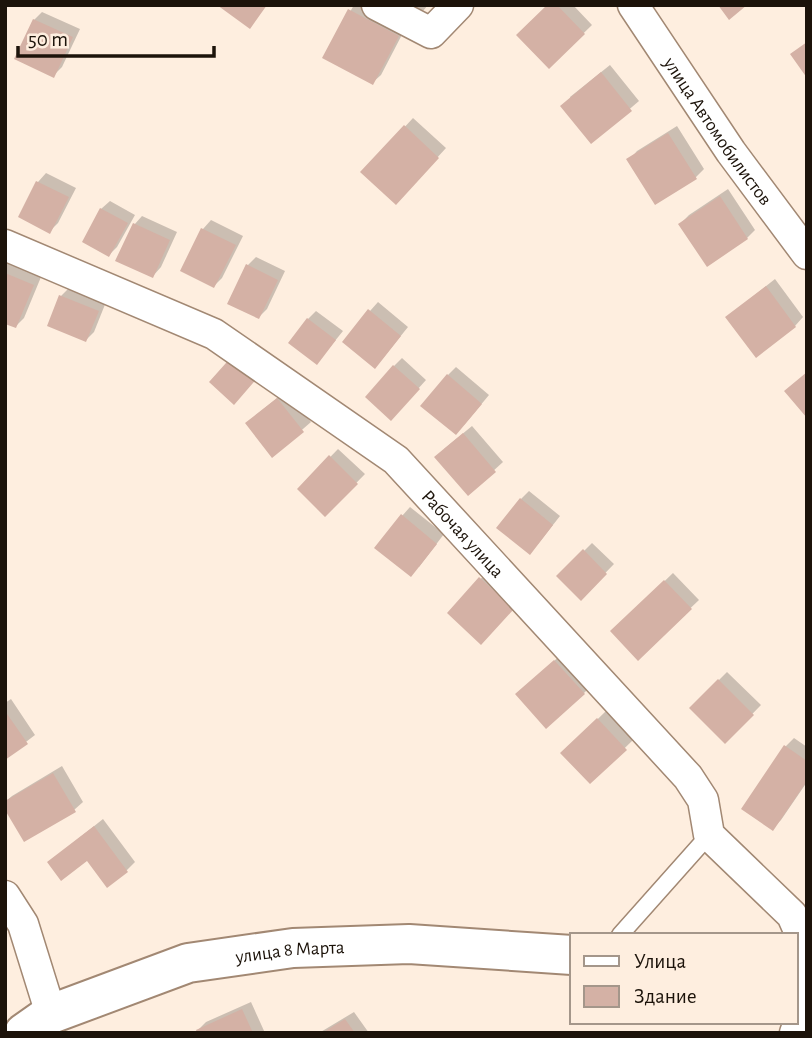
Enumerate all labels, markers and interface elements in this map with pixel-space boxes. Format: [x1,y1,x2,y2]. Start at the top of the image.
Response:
scale bar [18,14,214,58]
text: 50 m [28,29,68,50]
street label: улица Автомобилистов [659,53,775,209]
street label: Рабочая улица [418,487,507,582]
legend [570,933,798,1024]
street label: улица 8 Марта [233,938,345,967]
text: Улица [634,951,687,972]
text: Здание [634,986,697,1007]

